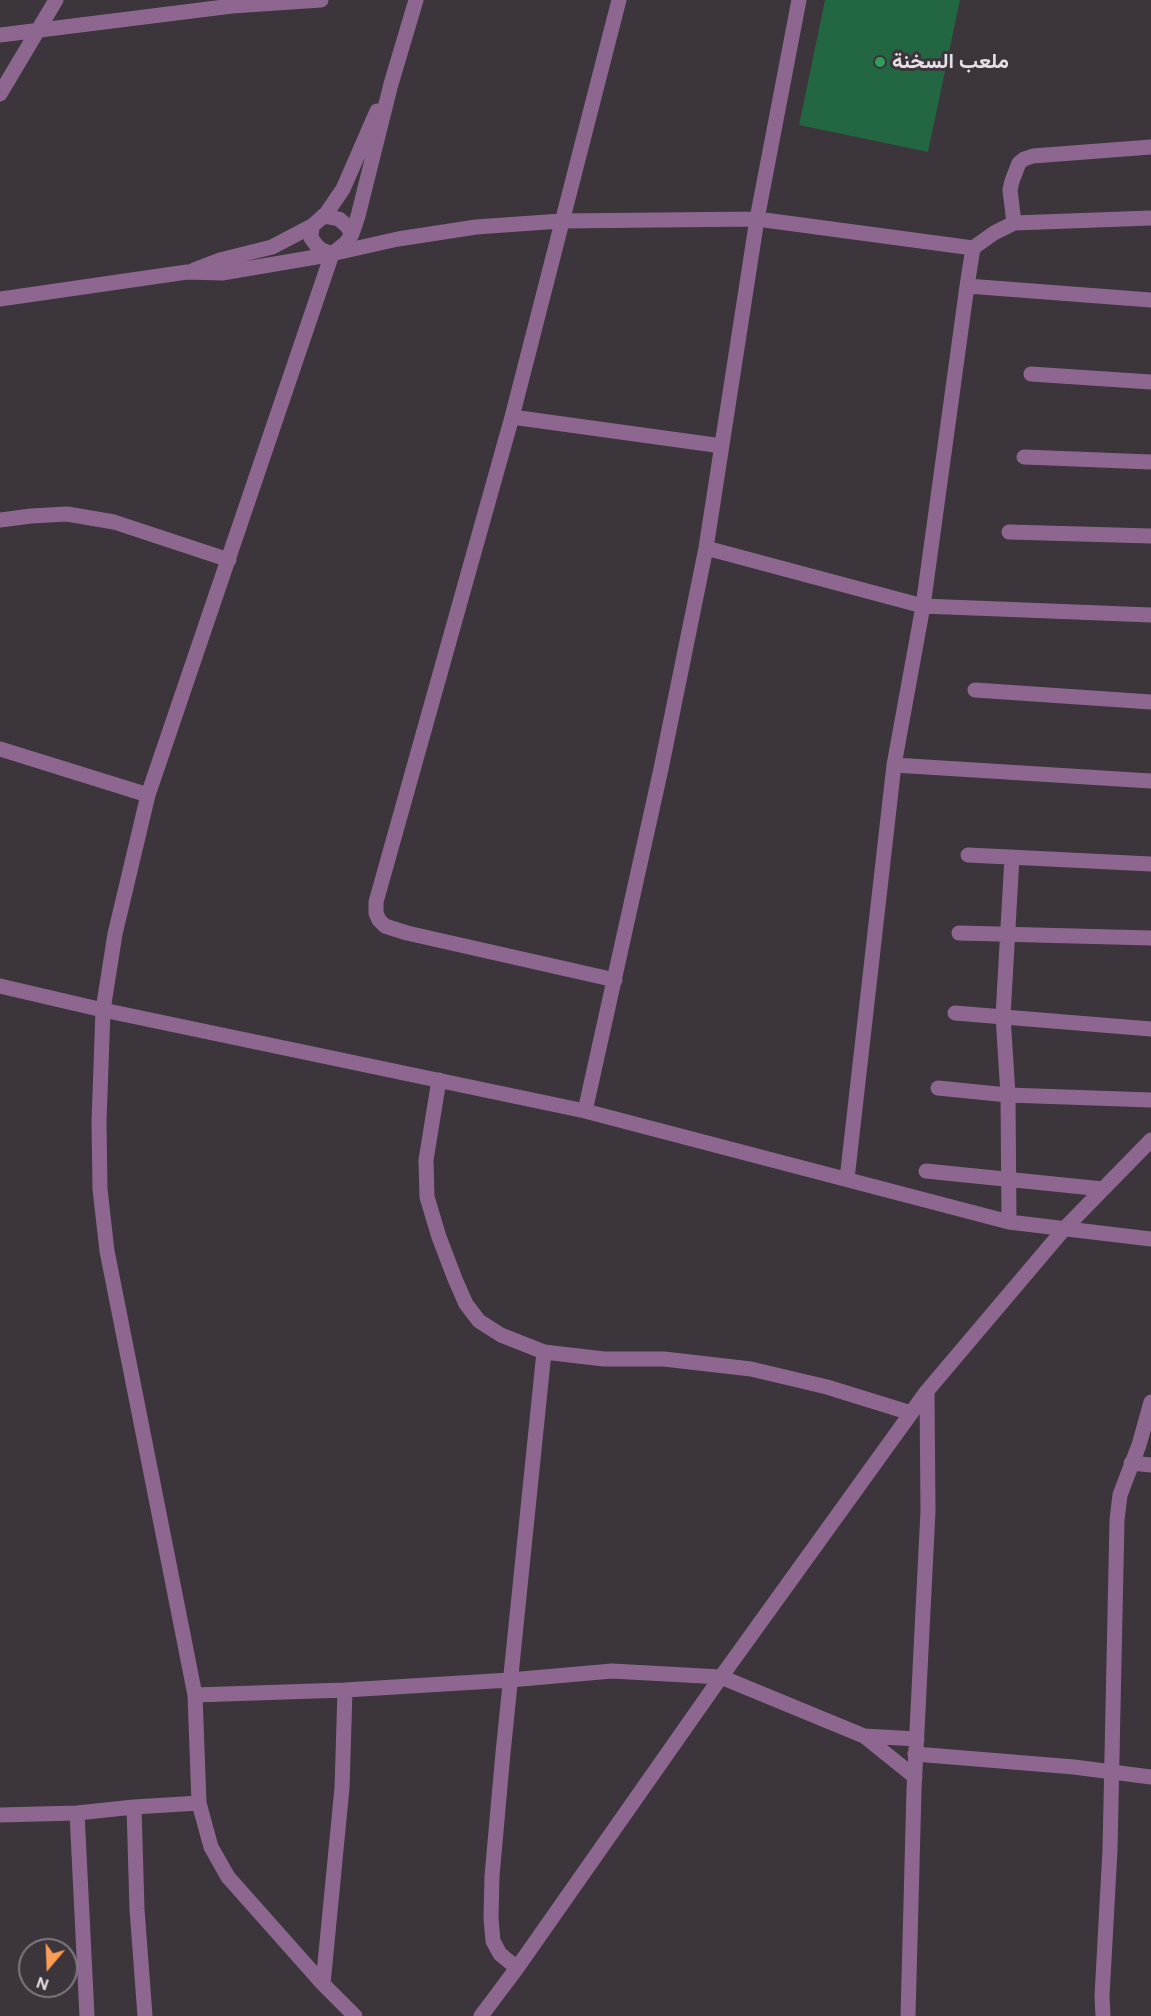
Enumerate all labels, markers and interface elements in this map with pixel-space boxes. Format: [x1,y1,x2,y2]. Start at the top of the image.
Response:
place label: ملعب السخنة [892,49,1009,75]
marker: ملعب السخنة [873,55,887,69]
north arrow [18,1938,78,1998]
text: N [34,1972,52,1995]

